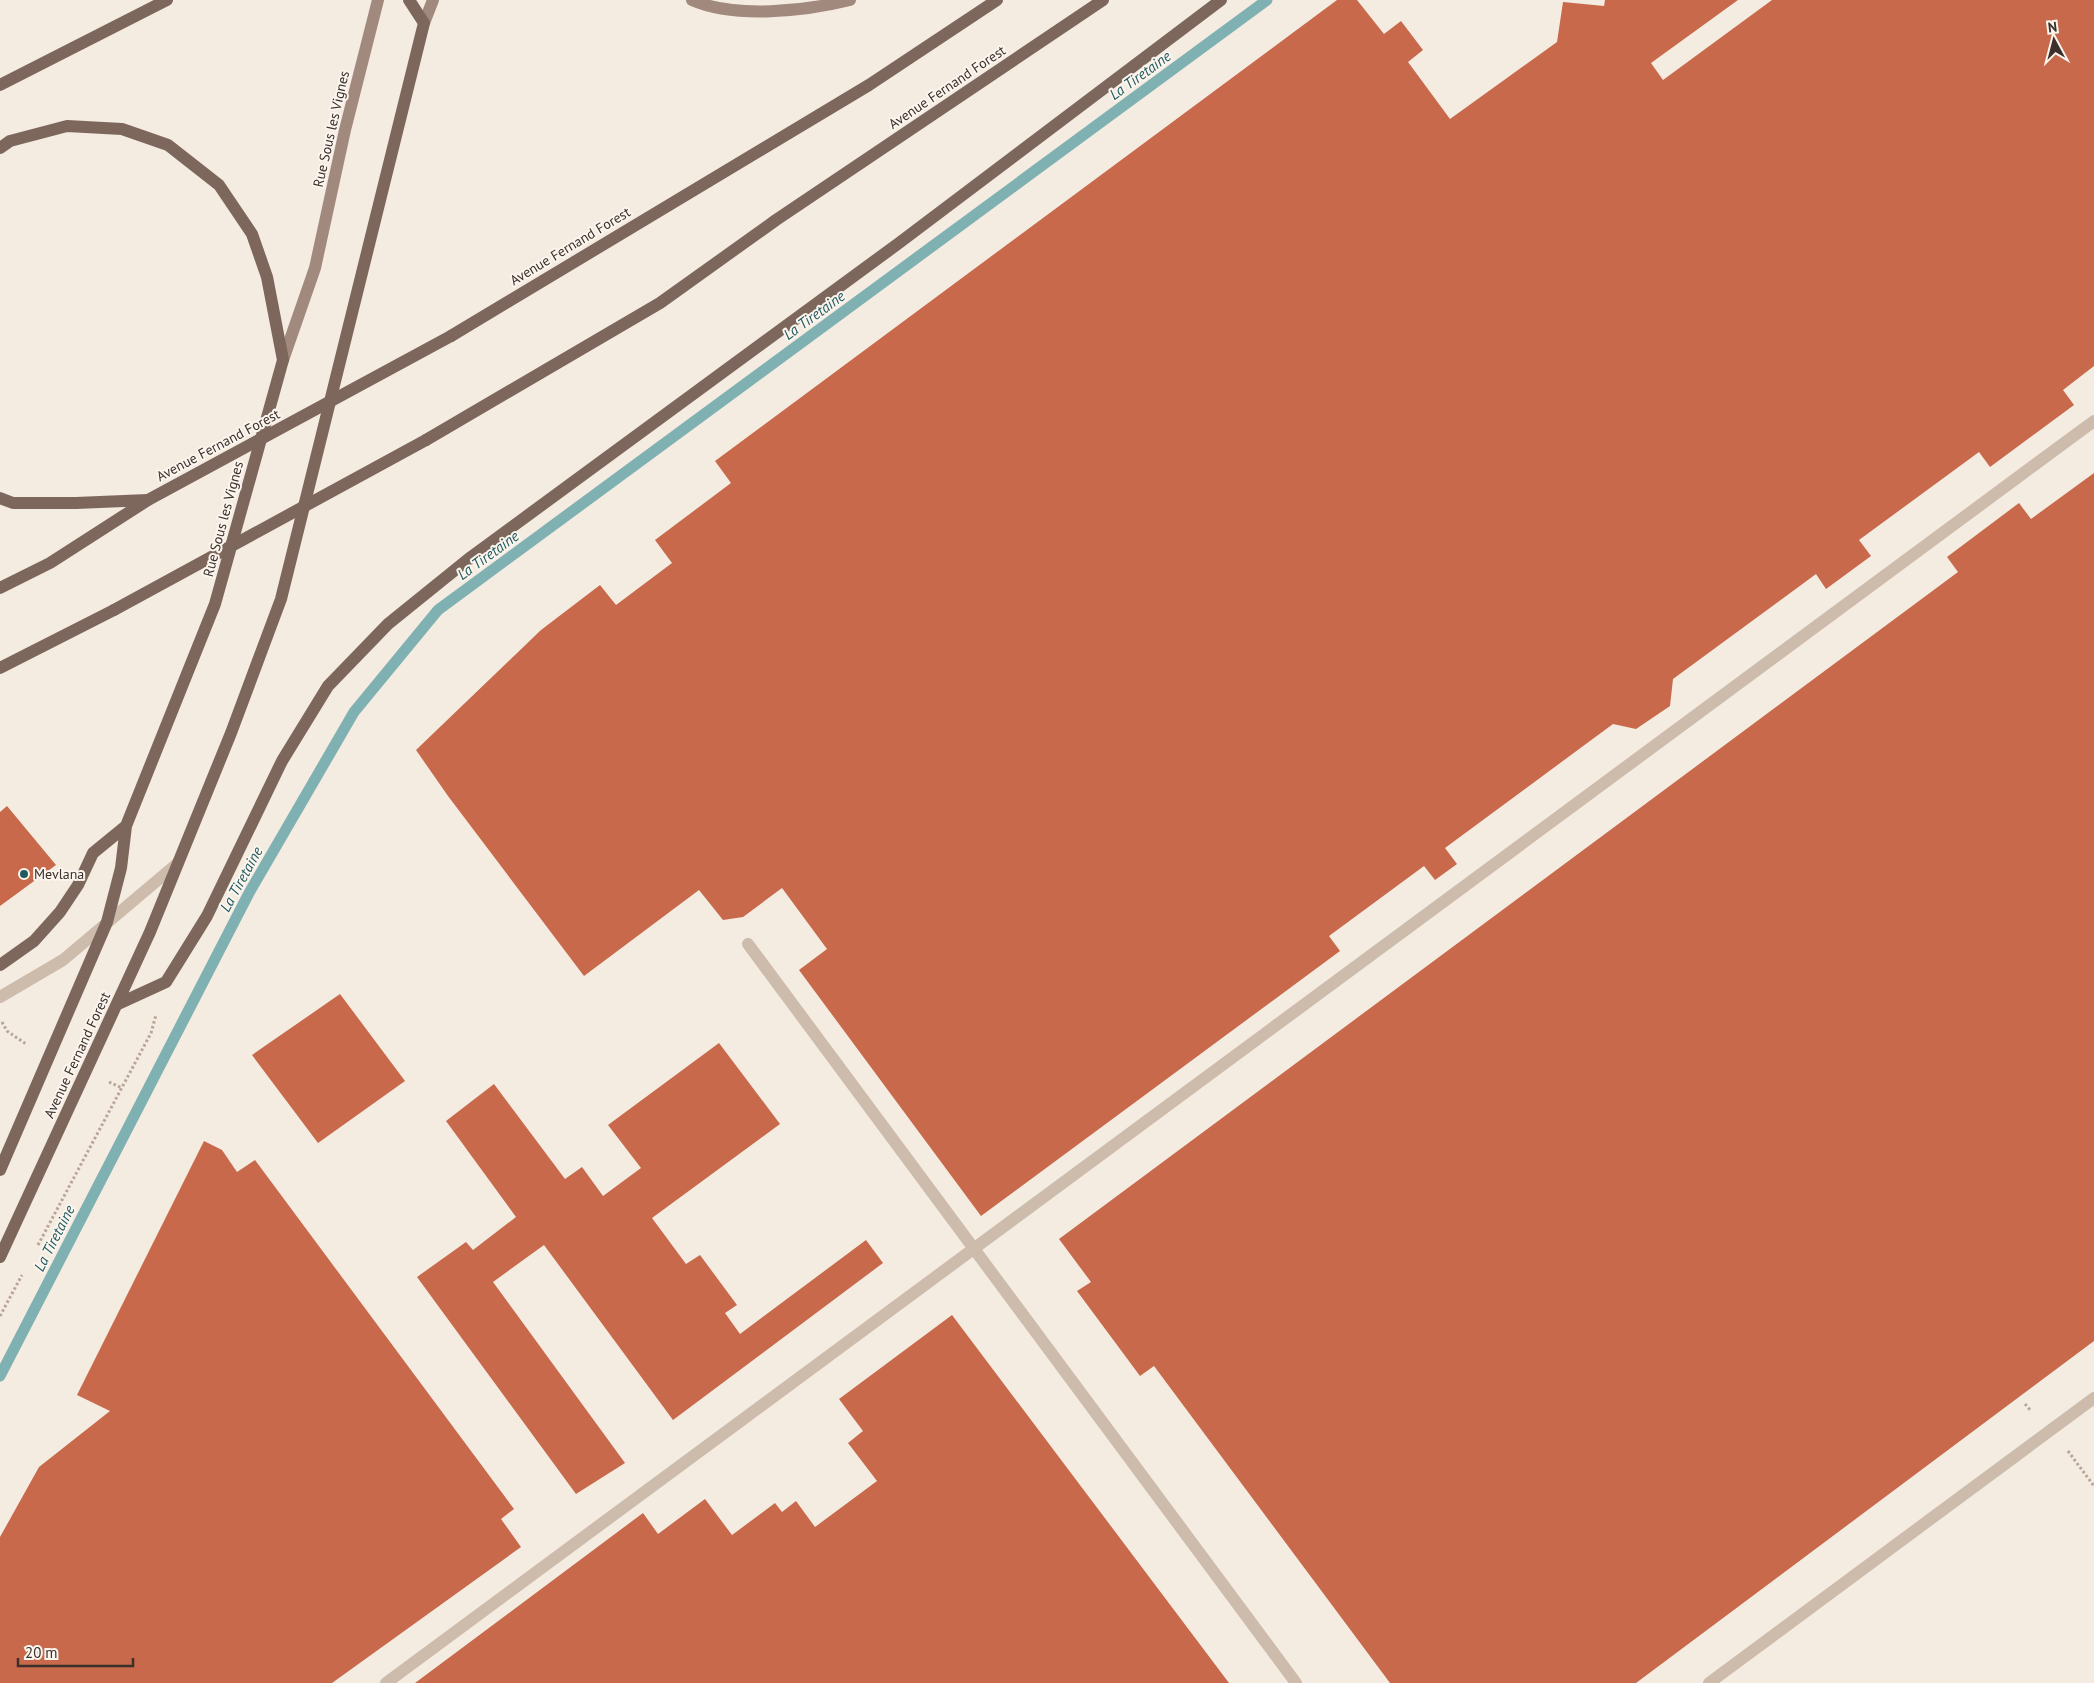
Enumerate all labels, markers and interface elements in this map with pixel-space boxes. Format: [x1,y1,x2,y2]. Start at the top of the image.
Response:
north arrow [2029,15,2079,65]
text: N [2047,18,2058,37]
street label: Avenue Fernand Forest [885,41,1009,133]
water label: La Tiretaine [1105,46,1175,104]
street label: Rue Sous les Vignes [309,69,353,189]
street label: Avenue Fernand Forest [506,203,634,289]
water label: La Tiretaine [779,286,849,344]
street label: Avenue Fernand Forest [153,405,283,485]
street label: Rue Sous les Vignes [199,459,247,579]
water label: La Tiretaine [453,526,523,584]
water label: La Tiretaine [215,843,267,915]
place label: Mevlana [34,865,84,883]
marker: Mevlana [18,868,30,880]
street label: Avenue Fernand Forest [40,989,114,1121]
water label: La Tiretaine [29,1202,79,1274]
scale bar [18,1636,132,1668]
text: 20 m [25,1643,58,1662]

